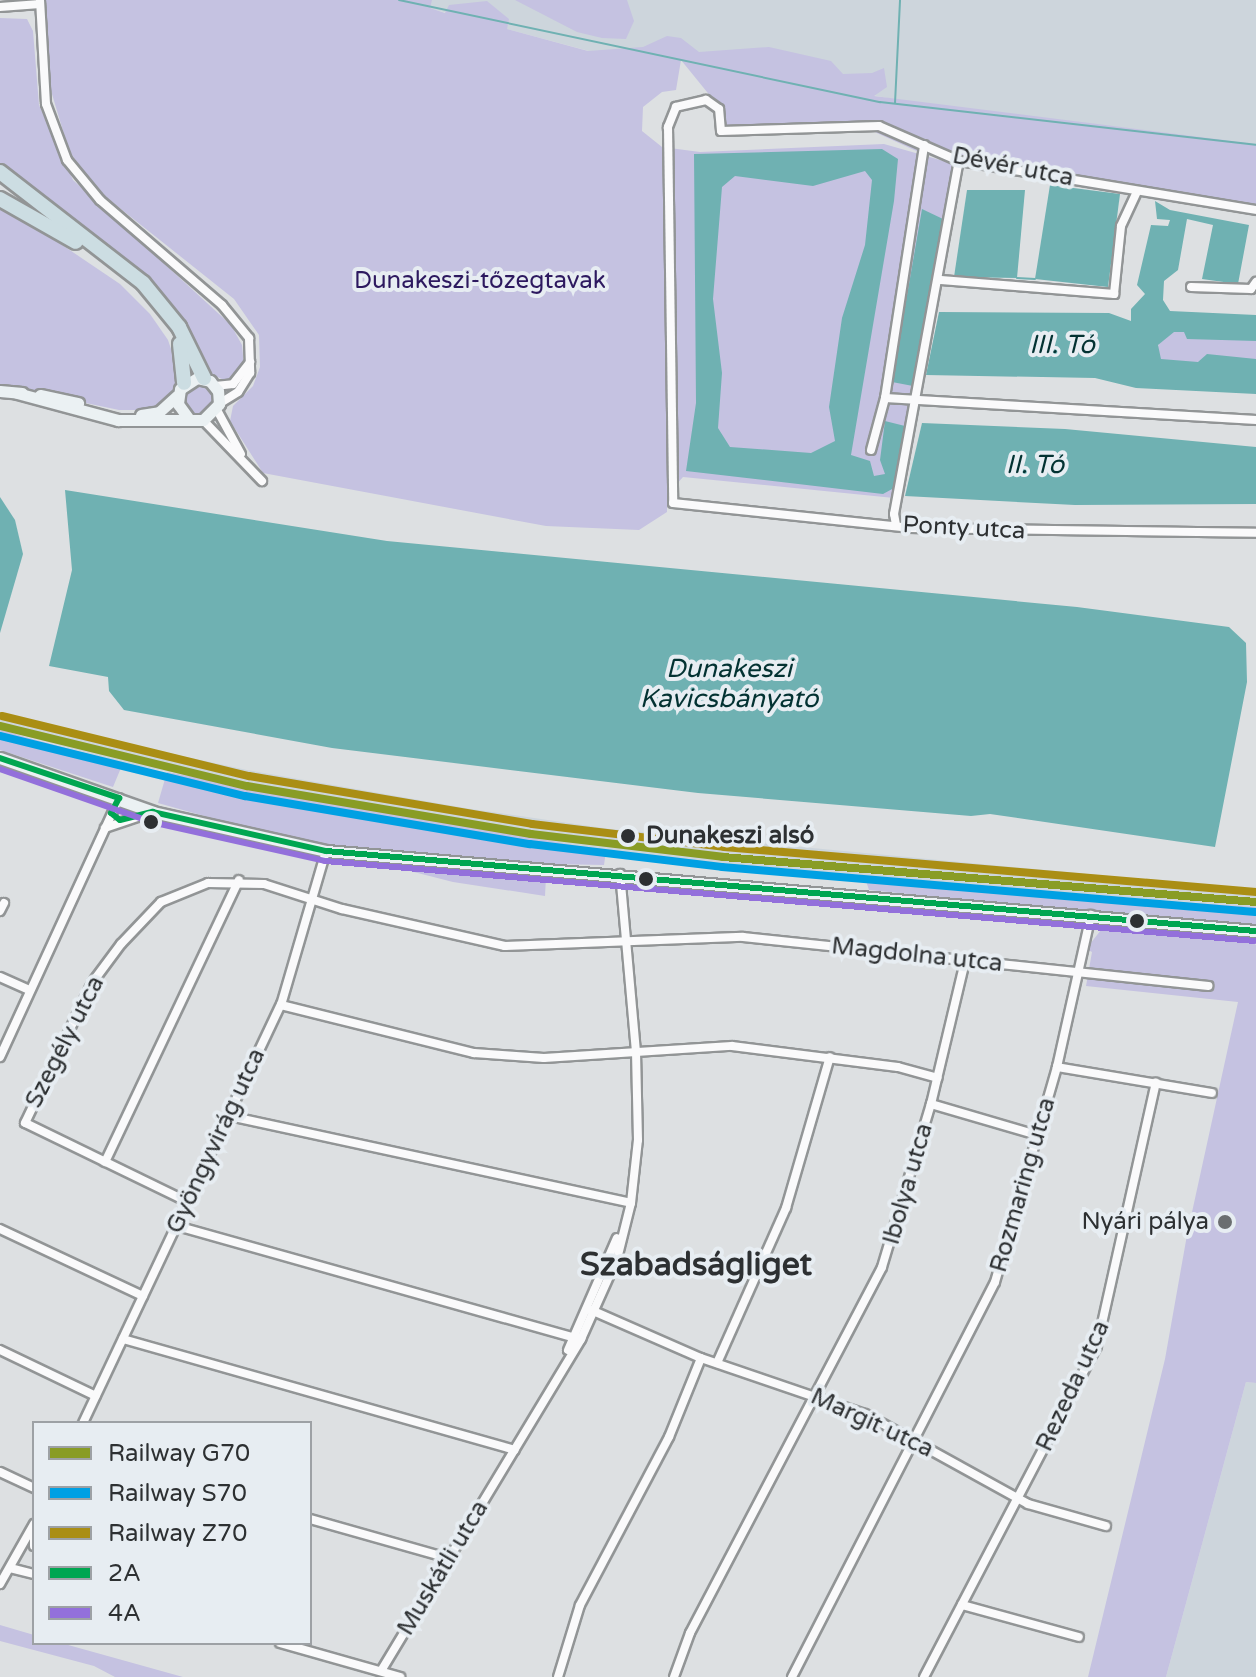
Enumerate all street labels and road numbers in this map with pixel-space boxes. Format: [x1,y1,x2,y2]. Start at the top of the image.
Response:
street label: Dévér utca [950,141,1076,193]
street label: Ponty utca [902,510,1026,546]
street label: Magdolna utca [830,932,1004,978]
street label: Szegély utca [19,971,111,1113]
street label: Gyöngyvirág utca [161,1044,271,1238]
street label: Rozmaring utca [984,1094,1062,1276]
street label: Ibolya utca [877,1120,939,1248]
street label: Rezeda utca [1030,1316,1116,1456]
street label: Margit utca [806,1382,938,1464]
street label: Muskátli utca [391,1495,495,1641]

